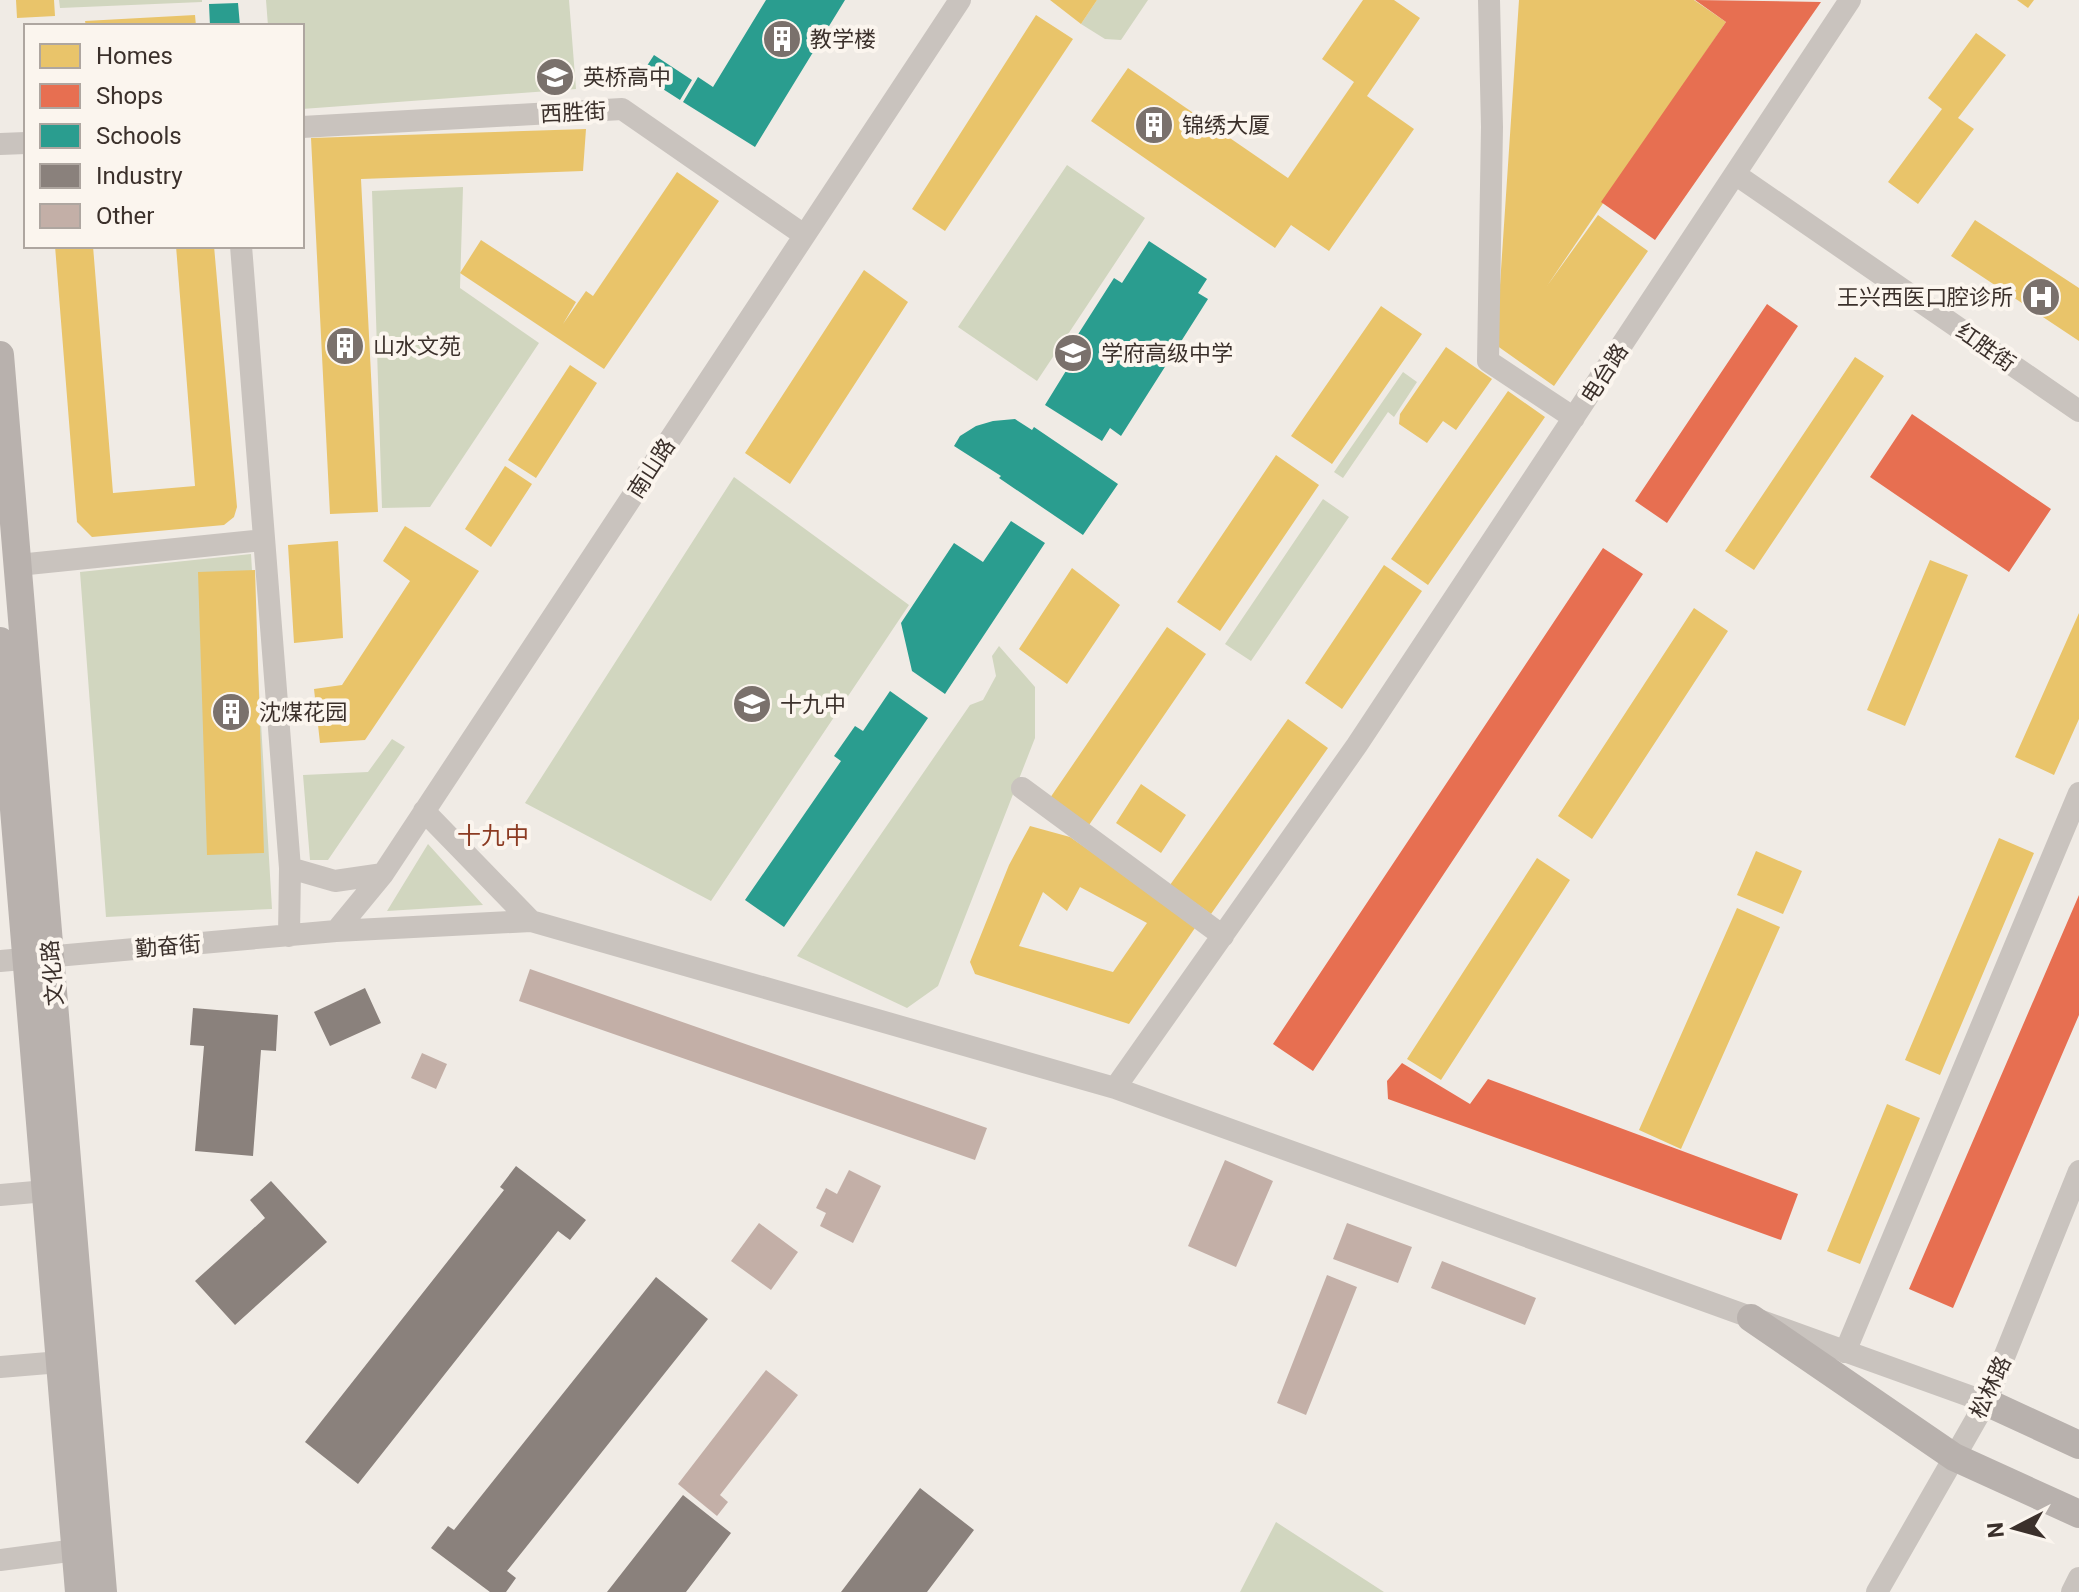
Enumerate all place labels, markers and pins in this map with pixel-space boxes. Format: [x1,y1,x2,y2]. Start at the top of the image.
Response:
building icon: 教学楼 [761,18,803,60]
place label: 教学楼 [810,27,876,52]
school or university icon: 英桥高中 [534,56,576,98]
place label: 英桥高中 [583,65,671,90]
building icon: 锦绣大厦 [1133,104,1175,146]
place label: 锦绣大厦 [1182,113,1270,138]
hospital icon: 王兴西医口腔诊所 [2020,276,2062,318]
place label: 王兴西医口腔诊所 [1837,285,2013,310]
building icon: 山水文苑 [324,325,366,367]
school or university icon: 学府高级中学 [1052,332,1094,374]
place label: 山水文苑 [373,334,461,359]
place label: 学府高级中学 [1101,341,1233,366]
school or university icon: 十九中 [731,683,773,725]
building icon: 沈煤花园 [210,691,252,733]
place label: 十九中 [780,692,846,717]
place label: 沈煤花园 [259,700,347,725]

